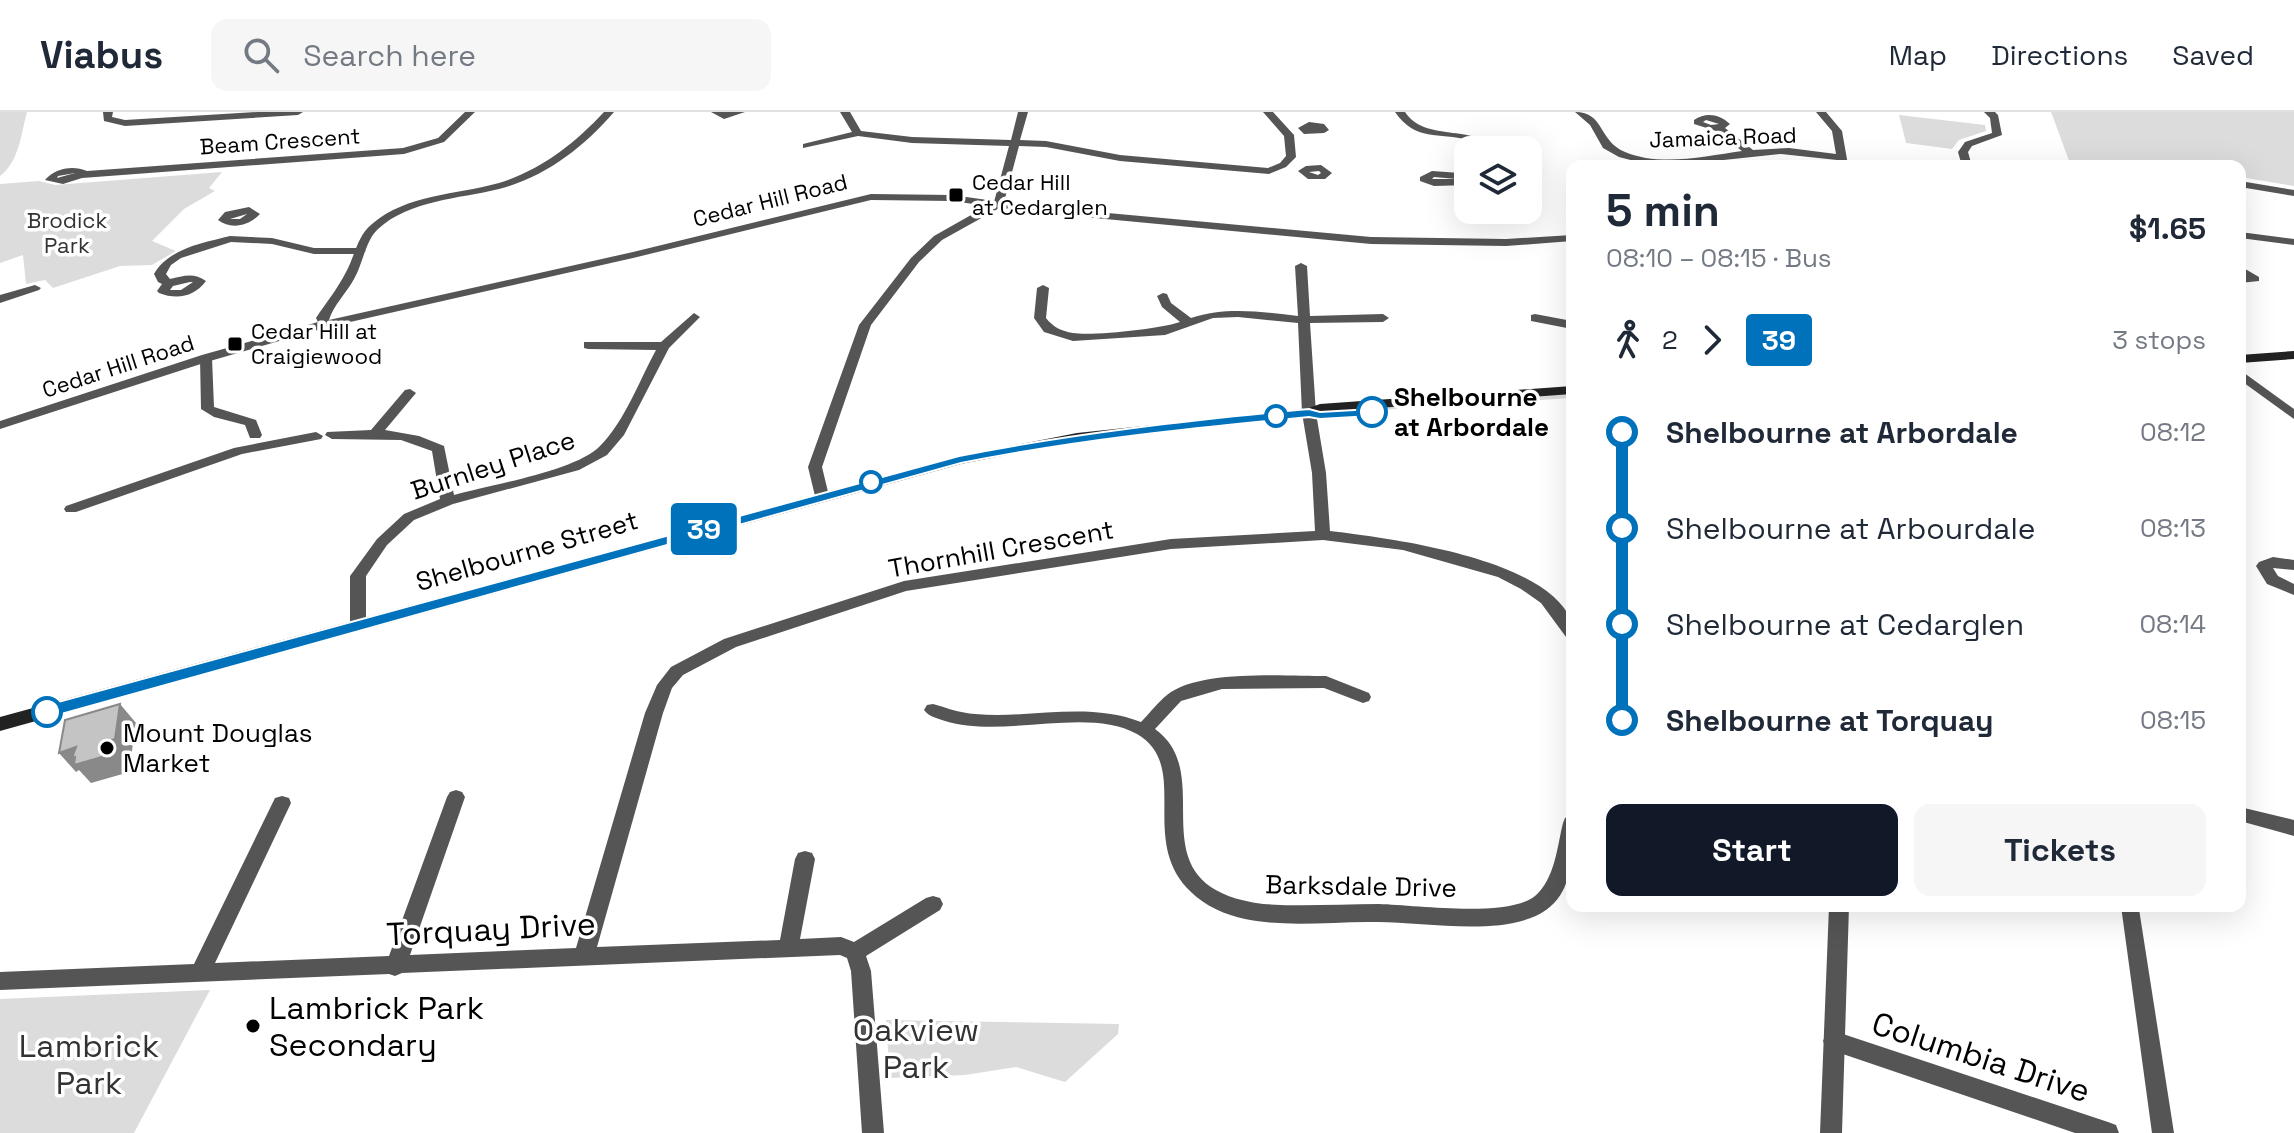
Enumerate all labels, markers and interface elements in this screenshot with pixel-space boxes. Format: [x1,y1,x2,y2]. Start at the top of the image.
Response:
search box [211,19,771,91]
text: Viabus [40,31,163,79]
icon: search [239,33,283,77]
text: Search here [303,36,476,75]
text: Map [1889,37,1947,73]
text: Directions [1991,37,2128,73]
text: Saved [2172,37,2254,73]
street label: Jamaica Road [1649,120,1797,154]
street label: Beam Crescent [199,121,361,161]
map controls [1454,136,1542,224]
button: layers [1454,136,1542,224]
street label: Cedar Hill Road [690,167,850,233]
place label: Cedar Hill at Cedarglen [972,168,1108,221]
text: 5 min [1606,183,1720,239]
marker: Cedar Hill at Cedarglen [947,186,965,204]
park label: Brodick Park [27,206,107,259]
text: $1.65 [2129,209,2206,248]
text: 08:10 – 08:15 · Bus [1606,241,1832,275]
place label: Cedar Hill at Craigiewood [251,317,382,370]
icon: walk [1606,318,1650,362]
icon: forward [1690,318,1734,362]
text: 39 [1762,322,1796,358]
text: 2 [1662,323,1678,357]
text: 3 stops [2112,323,2206,357]
street label: Cedar Hill Road [38,328,198,404]
marker: Cedar Hill at Craigiewood [226,335,244,353]
place label: Shelbourne at Arbordale [1394,380,1549,444]
marker: Shelbourne at Arbordale [1357,397,1387,427]
unlabelled marker [1265,405,1287,427]
text: Shelbourne at Arbordale [1666,413,2018,452]
text: 08:12 [2140,415,2206,449]
street label: Burnley Place [407,422,579,508]
unlabelled marker [860,471,882,493]
street label: Shelbourne Street [412,503,642,599]
line badge: 39 [668,503,740,555]
text: Shelbourne at Arbourdale [1666,509,2036,548]
text: 39 [687,511,721,547]
text: 08:13 [2140,511,2206,545]
street label: Thornhill Crescent [886,512,1116,586]
text: Shelbourne at Cedarglen [1666,605,2024,644]
text: 08:14 [2139,607,2206,641]
unlabelled marker [32,697,62,727]
text: Shelbourne at Torquay [1666,701,1993,740]
text: 08:15 [2140,703,2206,737]
place label: Mount Douglas Market [123,716,313,780]
marker: Mount Douglas Market [98,739,116,757]
button: Start [1606,804,1898,896]
button: Tickets [1914,804,2206,896]
street label: Barksdale Drive [1265,867,1457,905]
street label: Torquay Drive [385,904,597,954]
place label: Lambrick Park Secondary [269,988,484,1065]
street label: Columbia Drive [1867,1003,2095,1111]
park label: Oakview Park [853,1010,979,1087]
marker: Lambrick Park Secondary [244,1017,262,1035]
park label: Lambrick Park [19,1026,159,1103]

